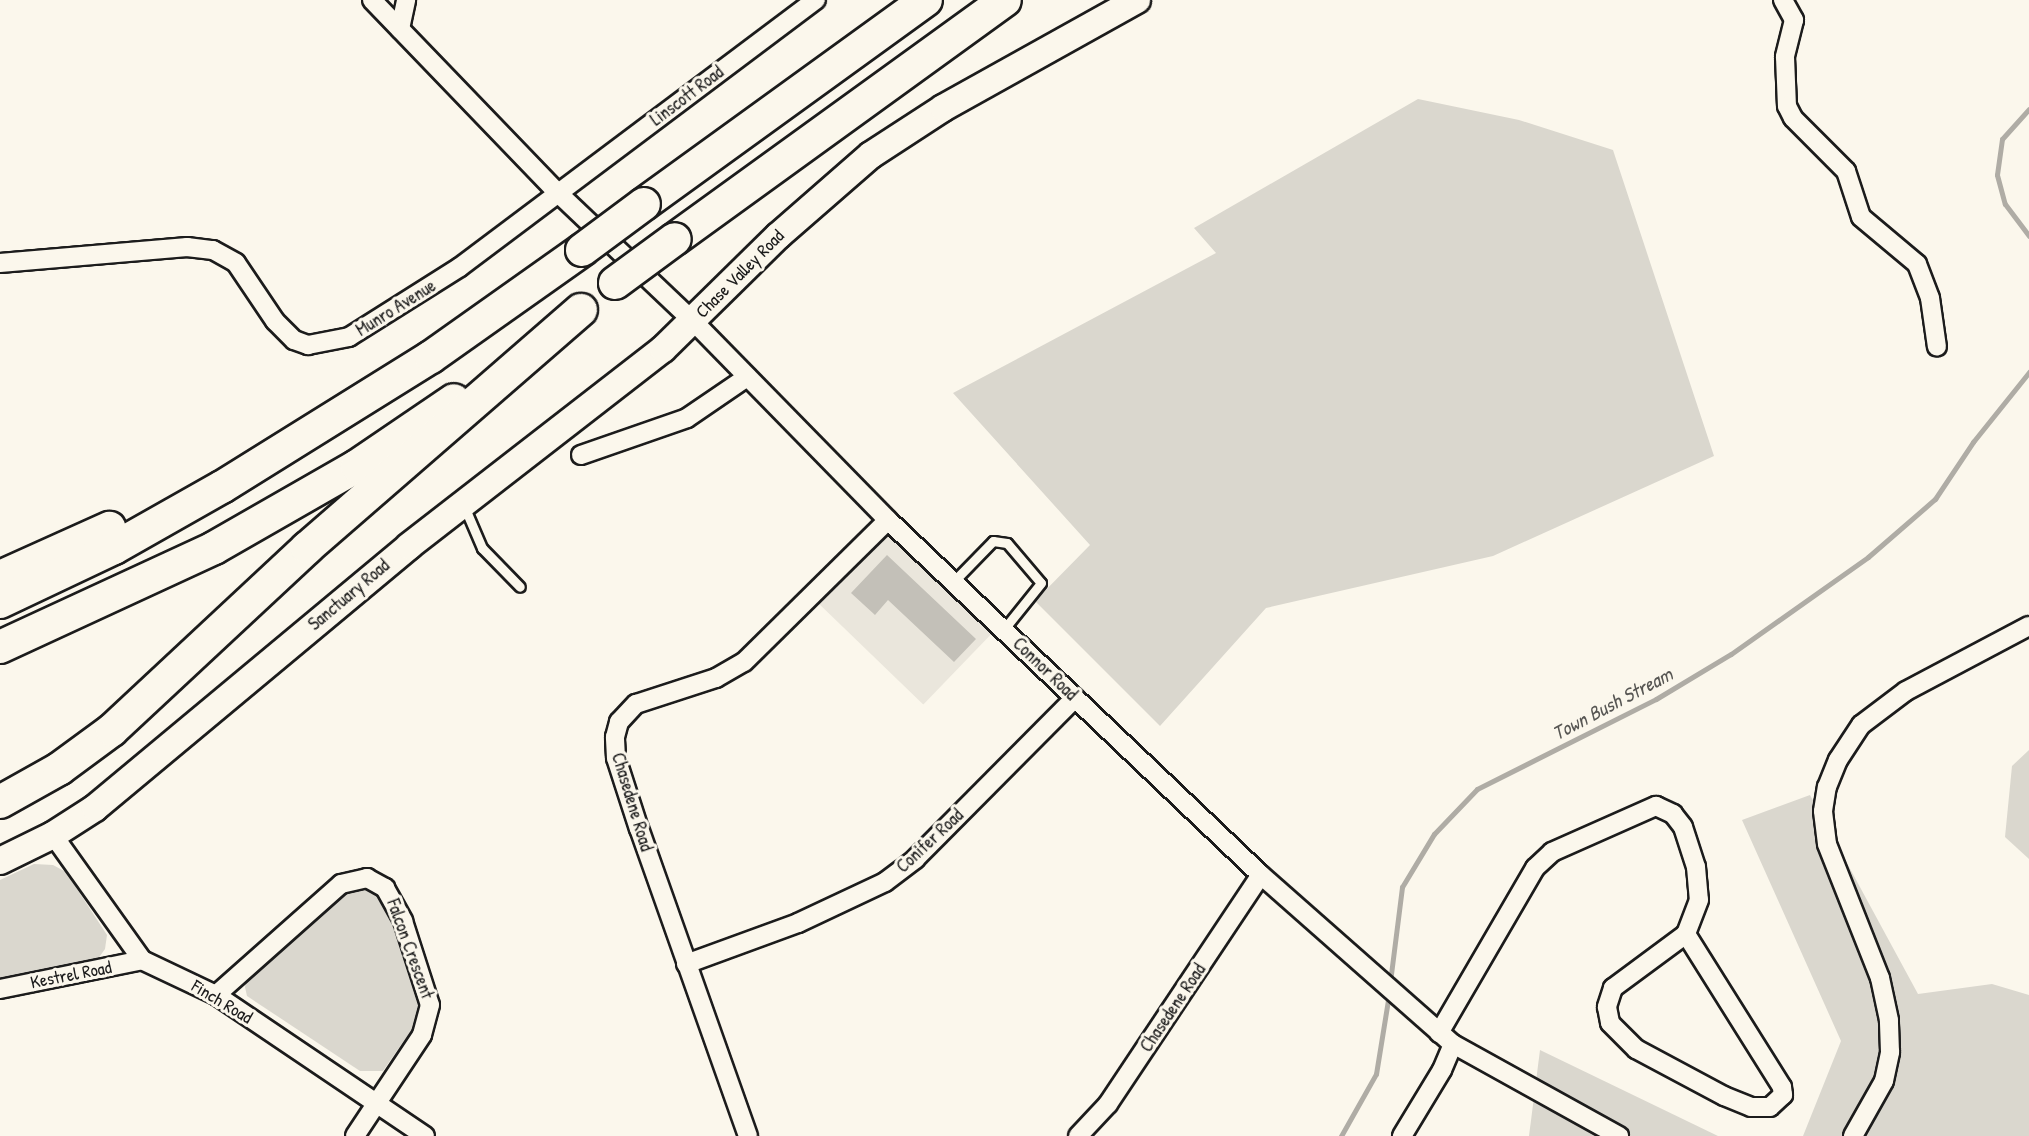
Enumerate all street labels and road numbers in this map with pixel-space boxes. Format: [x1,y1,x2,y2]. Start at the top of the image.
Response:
street label: Linscott Road [646,61,728,131]
street label: Chase Valley Road [691,225,789,323]
street label: Munro Avenue [352,275,440,341]
street label: Sanctuary Road [304,555,394,635]
street label: Connor Road [1008,633,1082,705]
street label: Chasedene Road [607,750,657,854]
street label: Conifer Road [892,805,968,877]
street label: Falcon Crescent [382,896,438,1002]
street label: Kestrel Road [29,957,113,993]
street label: Chasedene Road [1136,960,1210,1056]
street label: Finch Road [188,975,256,1029]

